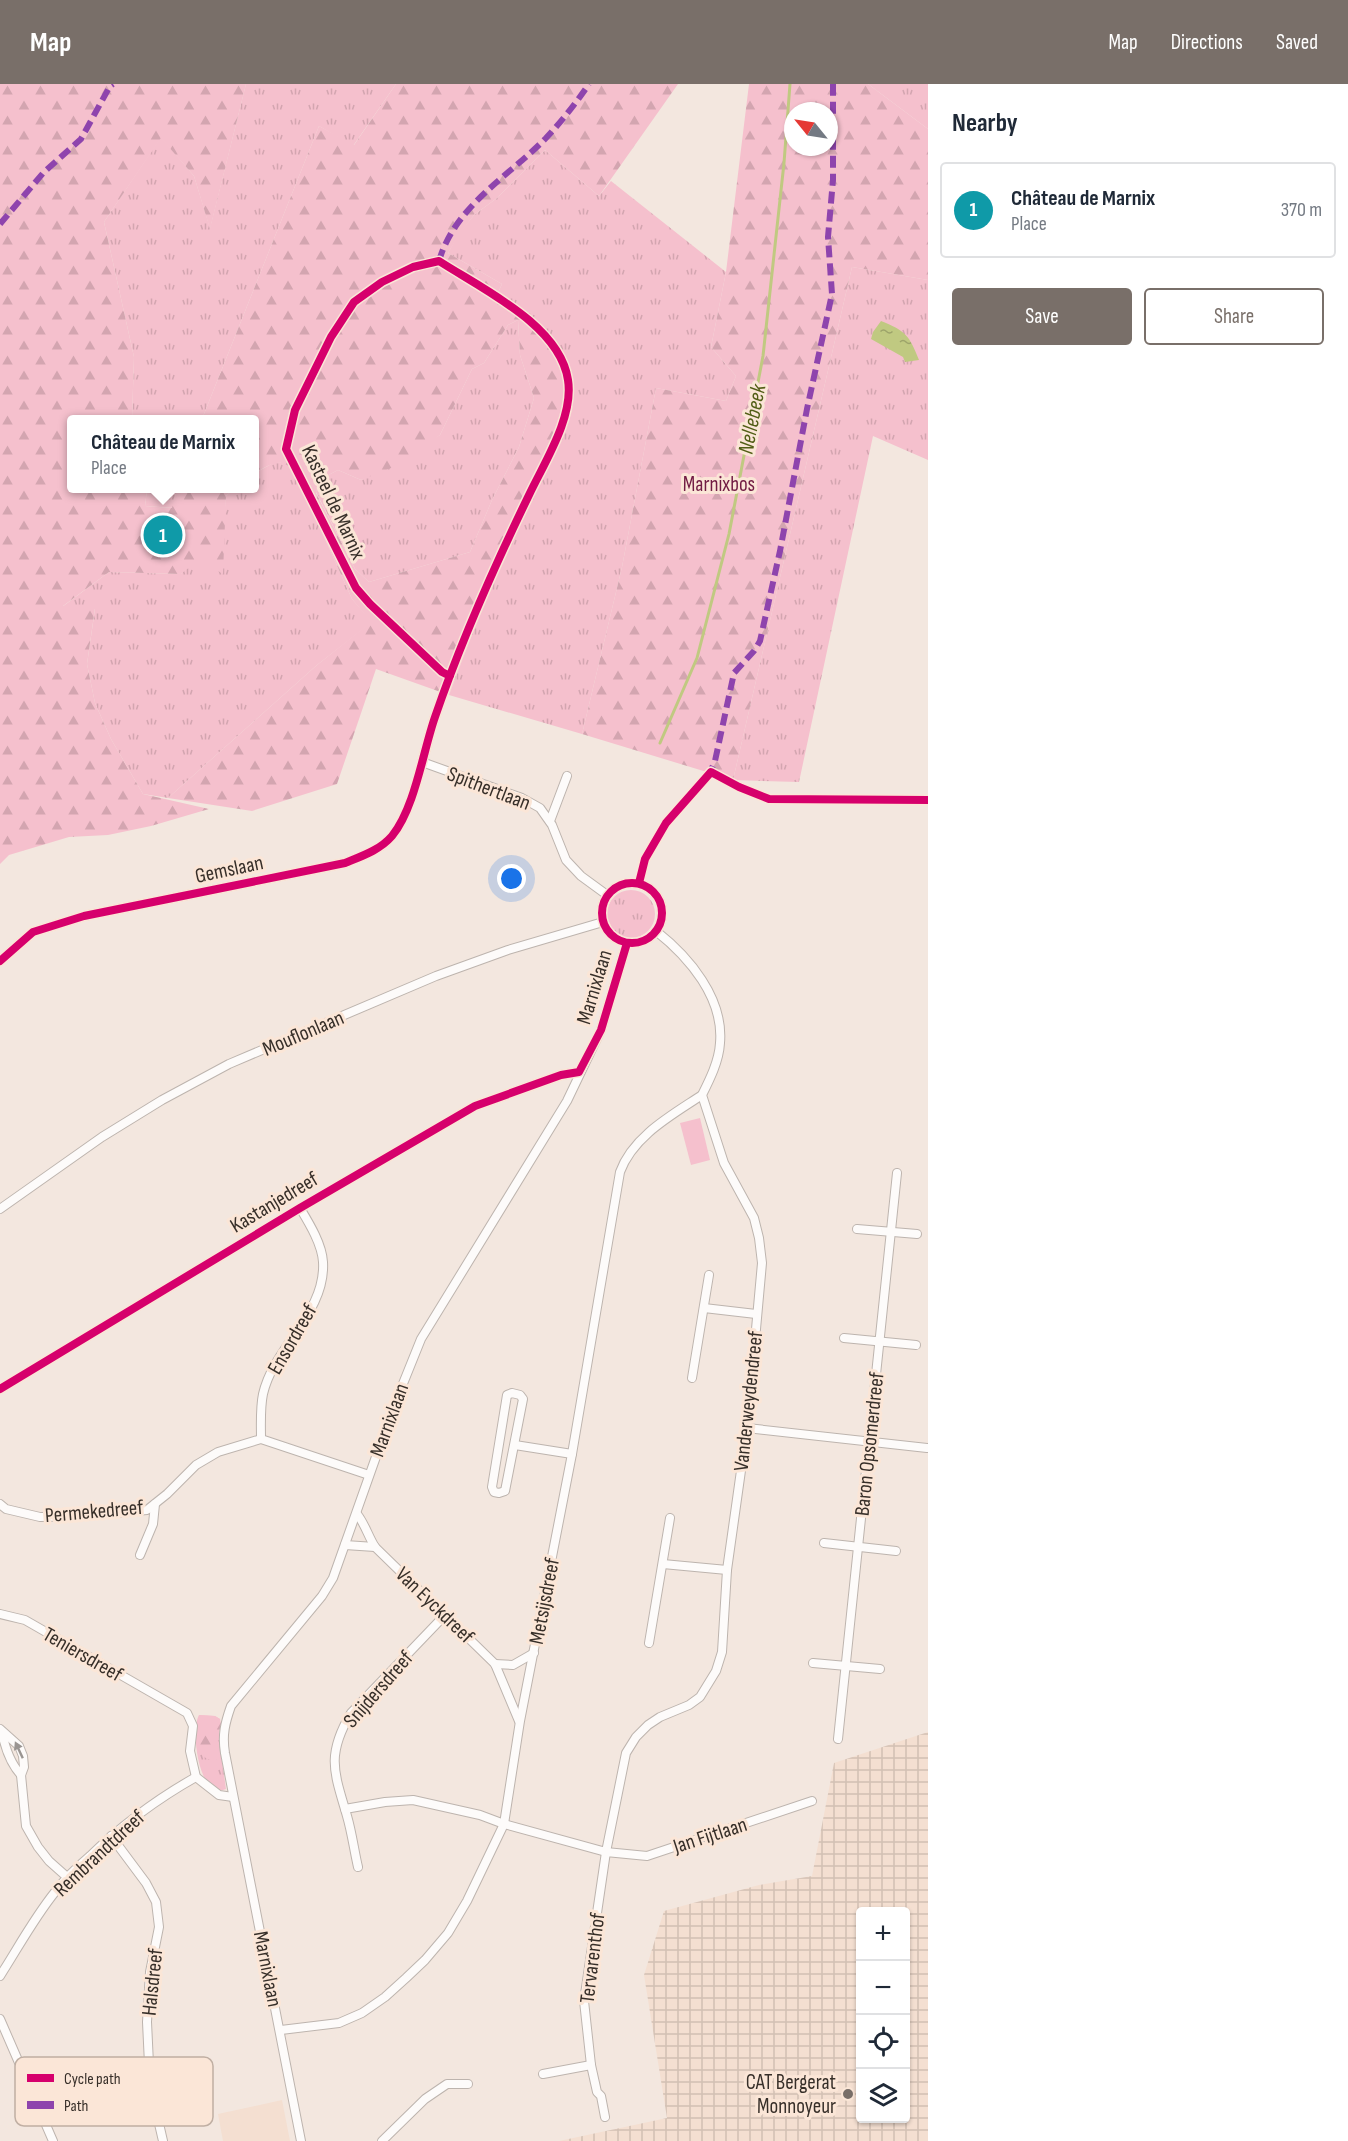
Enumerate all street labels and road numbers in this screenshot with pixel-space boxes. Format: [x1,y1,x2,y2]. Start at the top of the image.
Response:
street label: Kasteel de Marnix [296,441,371,563]
street label: Spithertlaan [444,761,534,816]
street label: Gemslaan [193,850,265,889]
street label: Marnixlaan [571,947,618,1027]
street label: Mouflonlaan [259,1005,348,1062]
street label: Kastanjedreef [226,1166,323,1238]
street label: Ensordreef [262,1299,323,1379]
street label: Vanderweydendreef [729,1329,768,1472]
street label: Baron Opsomerdreef [850,1370,890,1517]
street label: Marnixlaan [365,1380,414,1460]
street label: Permekedreef [44,1495,145,1528]
street label: Metsijsdreef [524,1555,565,1646]
street label: Van Eyckdreef [390,1562,480,1649]
street label: Teniersdreef [39,1622,128,1688]
street label: Snijdersdreef [338,1645,419,1733]
street label: Rembrandtdreef [49,1804,151,1902]
street label: Jan Fijtlaan [669,1812,750,1859]
street label: Tervarenthof [575,1910,611,2005]
street label: Marnixlaan [248,1929,287,2009]
street label: Halsdreef [137,1946,169,2017]

